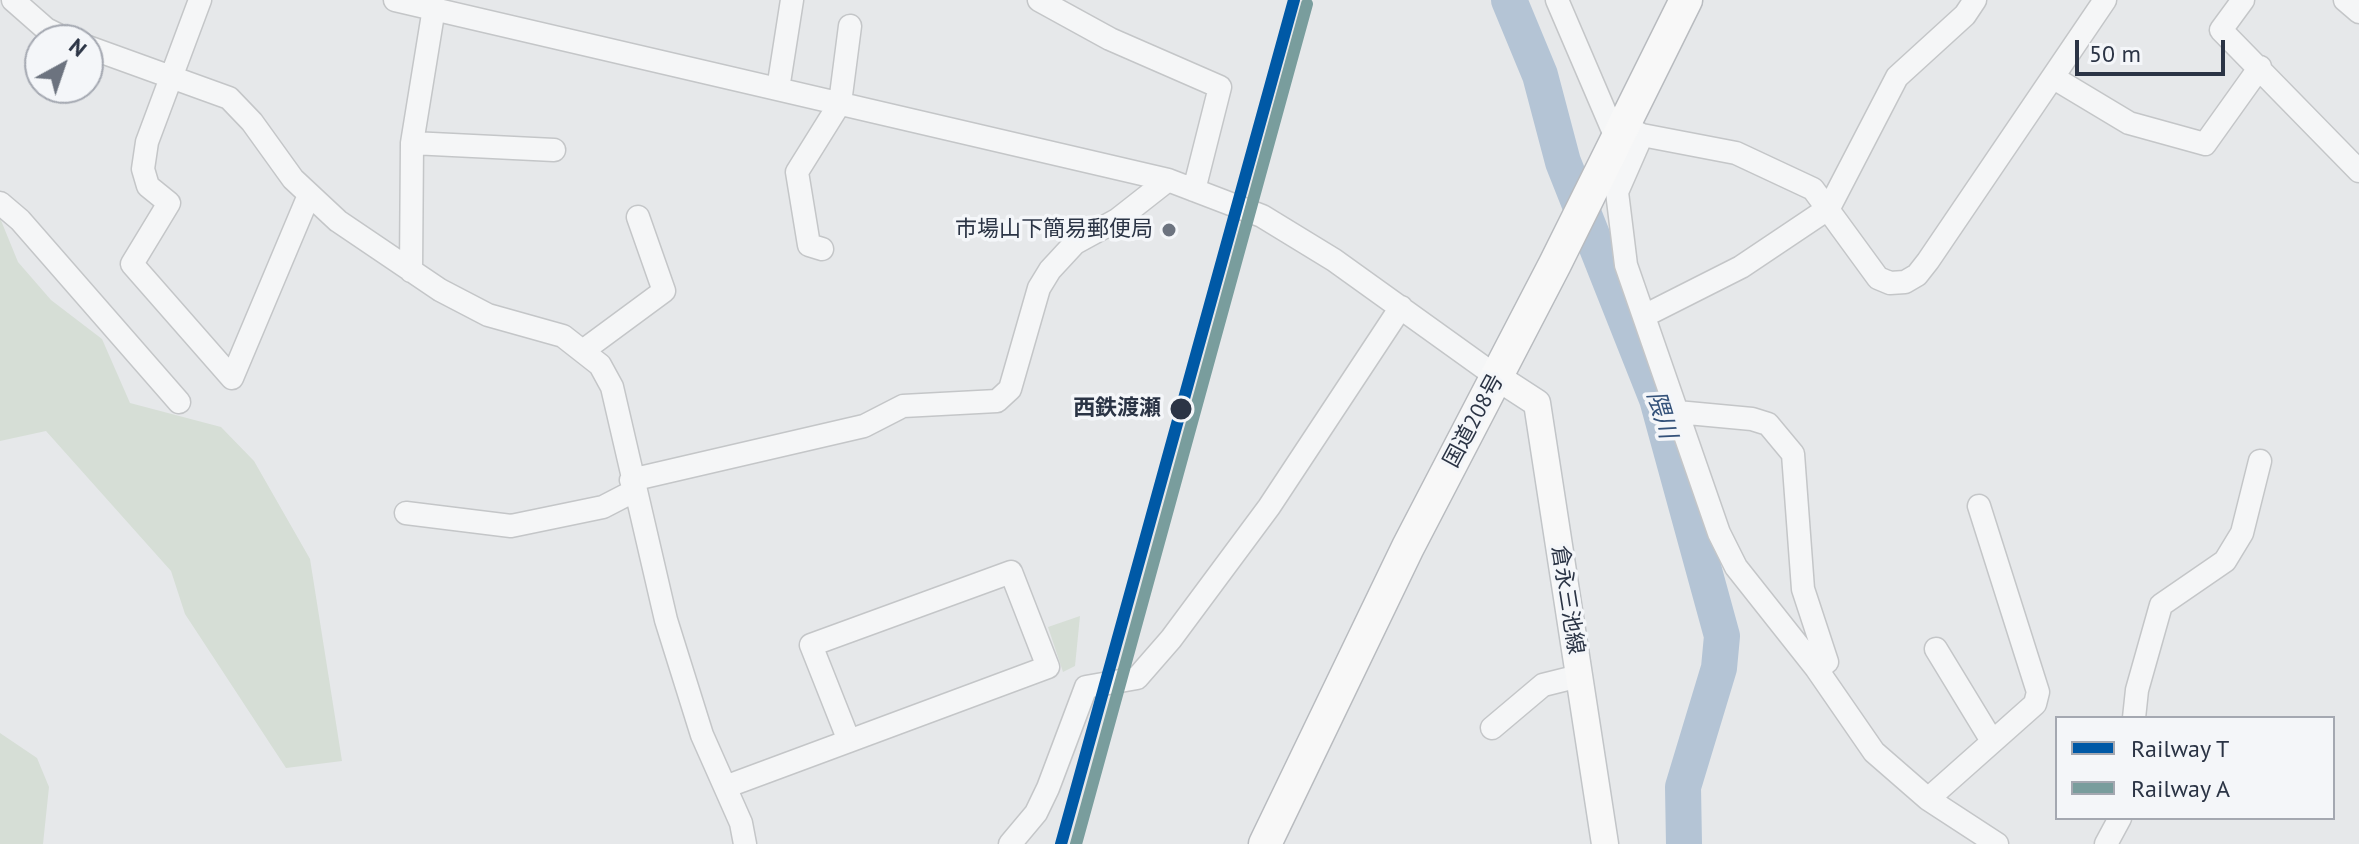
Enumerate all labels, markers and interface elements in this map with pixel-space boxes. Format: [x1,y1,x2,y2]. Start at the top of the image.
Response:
north arrow [24,24,104,104]
scale bar [2079,24,2229,74]
text: N [64,32,93,63]
text: 50 m [2089,38,2141,69]
place label: 市場山下簡易郵便局 [955,217,1153,243]
marker: 市場山下簡易郵便局 [1160,221,1178,239]
street label: 国道208号 [1438,370,1510,472]
water label: 隈川 [1640,388,1682,442]
place label: 西鉄渡瀬 [1073,396,1161,422]
marker: 西鉄渡瀬 [1168,396,1194,422]
street label: 倉永三池線 [1545,544,1589,656]
legend [2055,716,2335,820]
text: Railway T [2131,733,2229,764]
text: Railway A [2131,773,2230,804]

